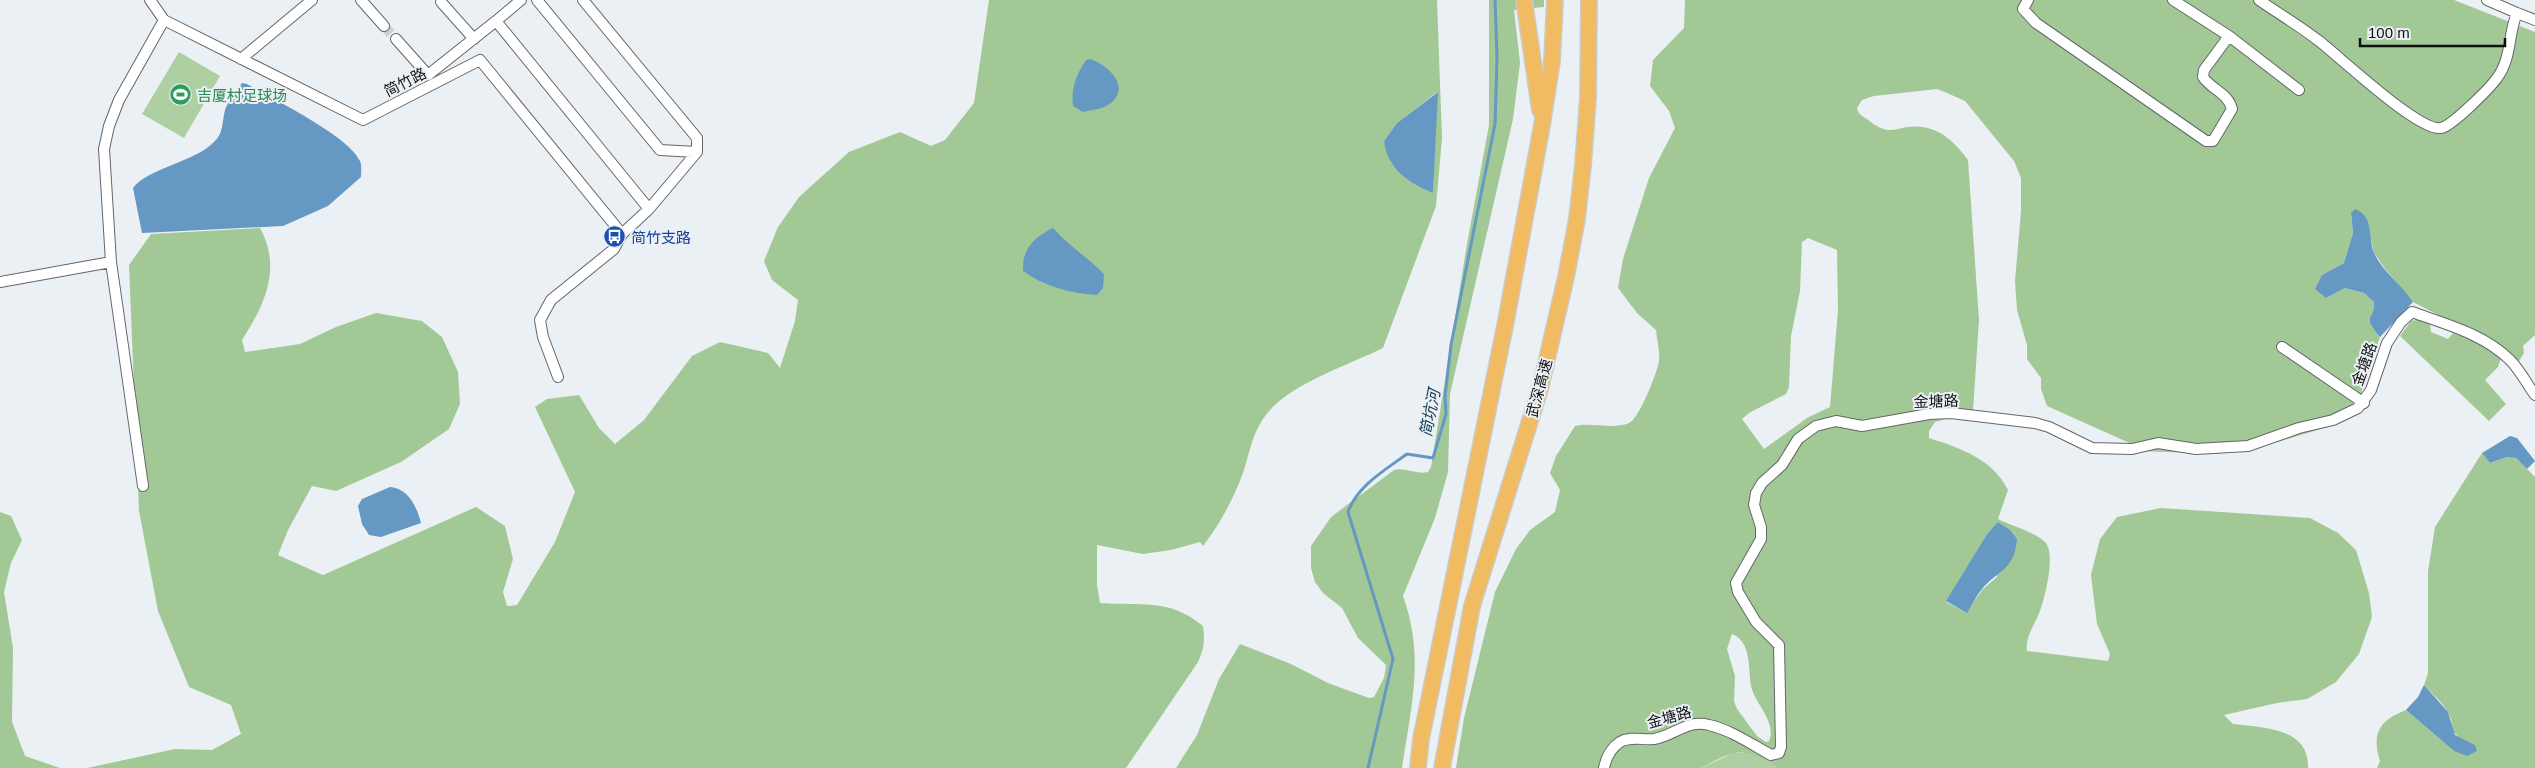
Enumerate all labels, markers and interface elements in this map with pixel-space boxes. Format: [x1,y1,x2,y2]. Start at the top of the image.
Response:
scale bar [2360,15,2505,47]
text: 100 m [2368,24,2410,41]
street label: 简竹路 [381,64,429,100]
sports icon: 吉厦村足球场 [169,83,193,107]
place label: 吉厦村足球场 [197,87,287,104]
bus stop icon: 简竹支路 [603,225,627,249]
place label: 简竹支路 [631,229,691,246]
street label: 金塘路 [2348,340,2380,388]
street label: 武深高速 [1523,357,1555,419]
water label: 简坑河 [1417,385,1443,438]
street label: 金塘路 [1913,392,1959,410]
street label: 金塘路 [1645,703,1693,731]

